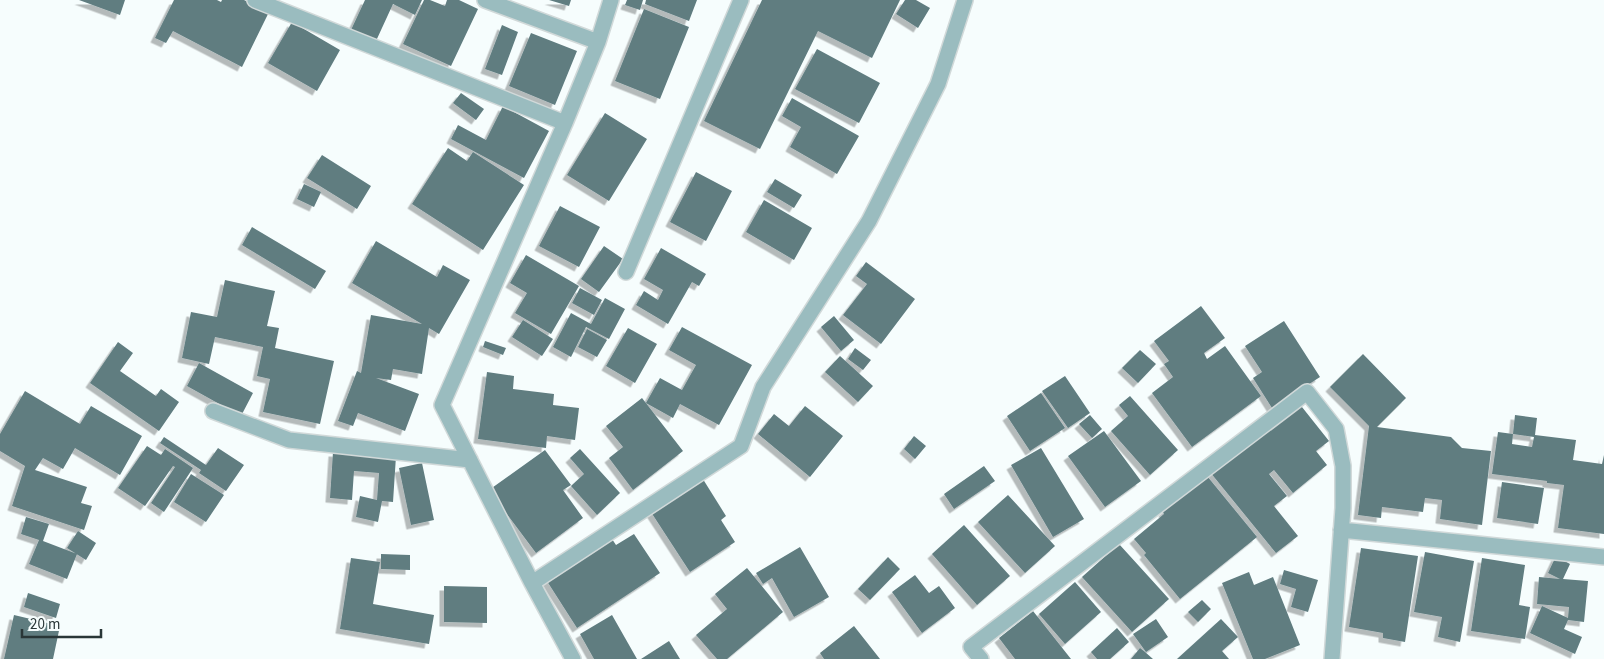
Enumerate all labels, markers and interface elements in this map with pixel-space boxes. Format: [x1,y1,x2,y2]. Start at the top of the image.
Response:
scale bar [22,606,101,638]
text: 20 m [30,614,60,635]

